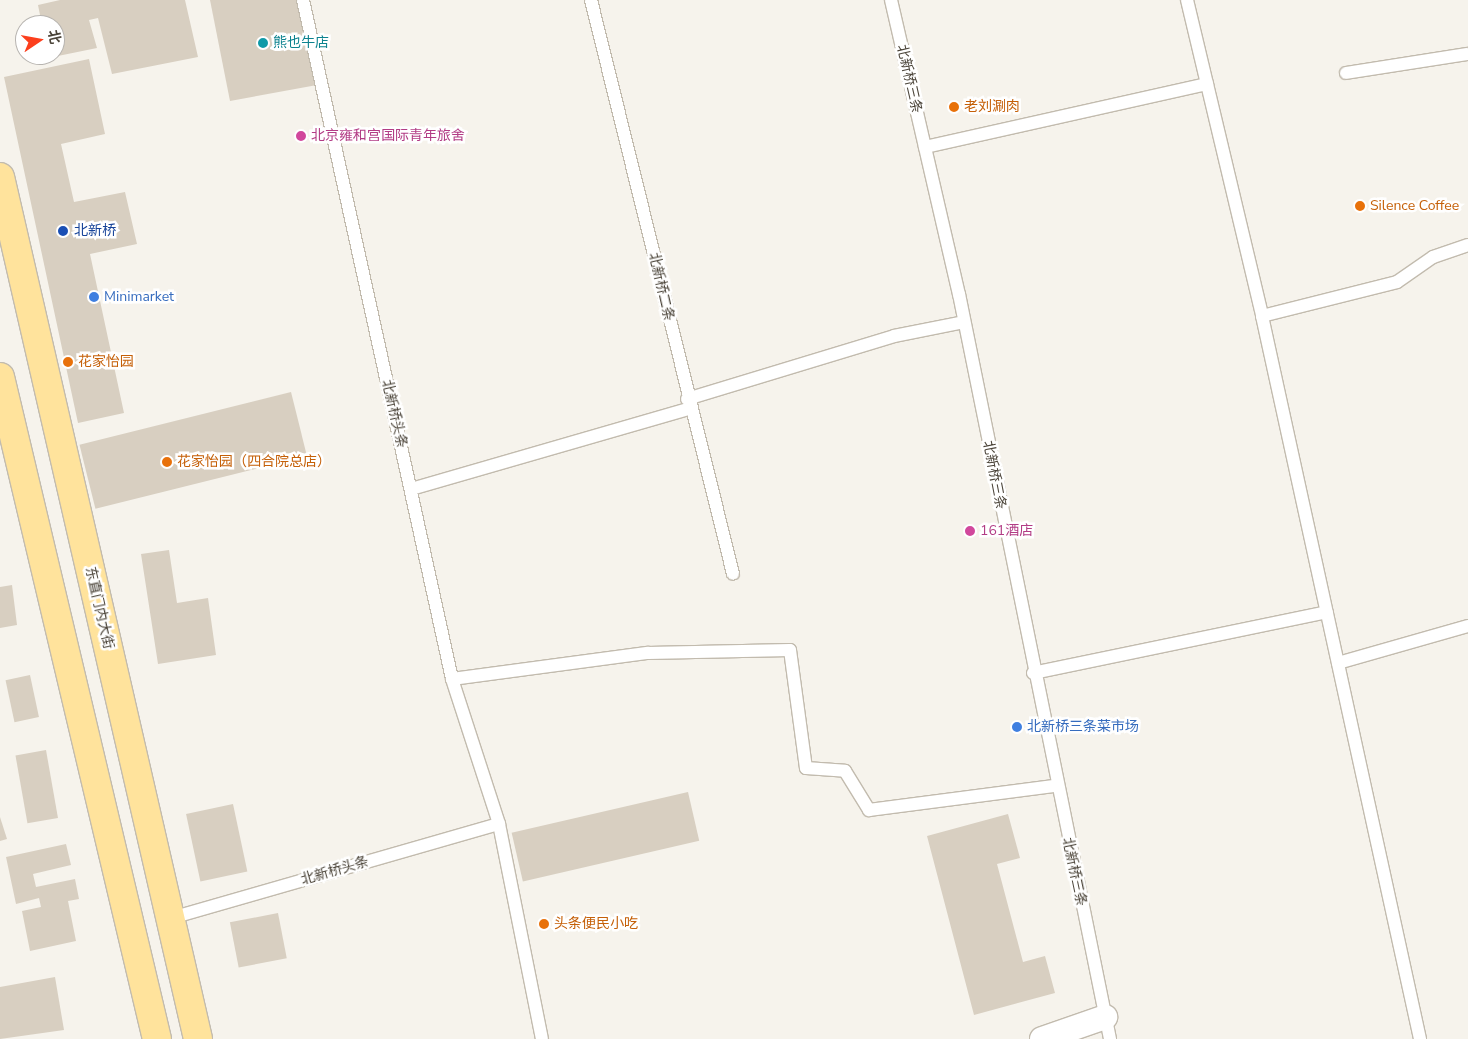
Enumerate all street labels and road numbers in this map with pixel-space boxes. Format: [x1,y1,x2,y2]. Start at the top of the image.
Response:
street label: 北新桥三条 [893,43,925,115]
street label: 北新桥二条 [645,251,677,323]
street label: 北新桥头条 [378,378,410,450]
street label: 北新桥三条 [979,439,1009,511]
street label: 东直门内大街 [81,565,117,651]
street label: 北新桥三条 [1059,836,1089,908]
street label: 北新桥头条 [299,853,371,889]

